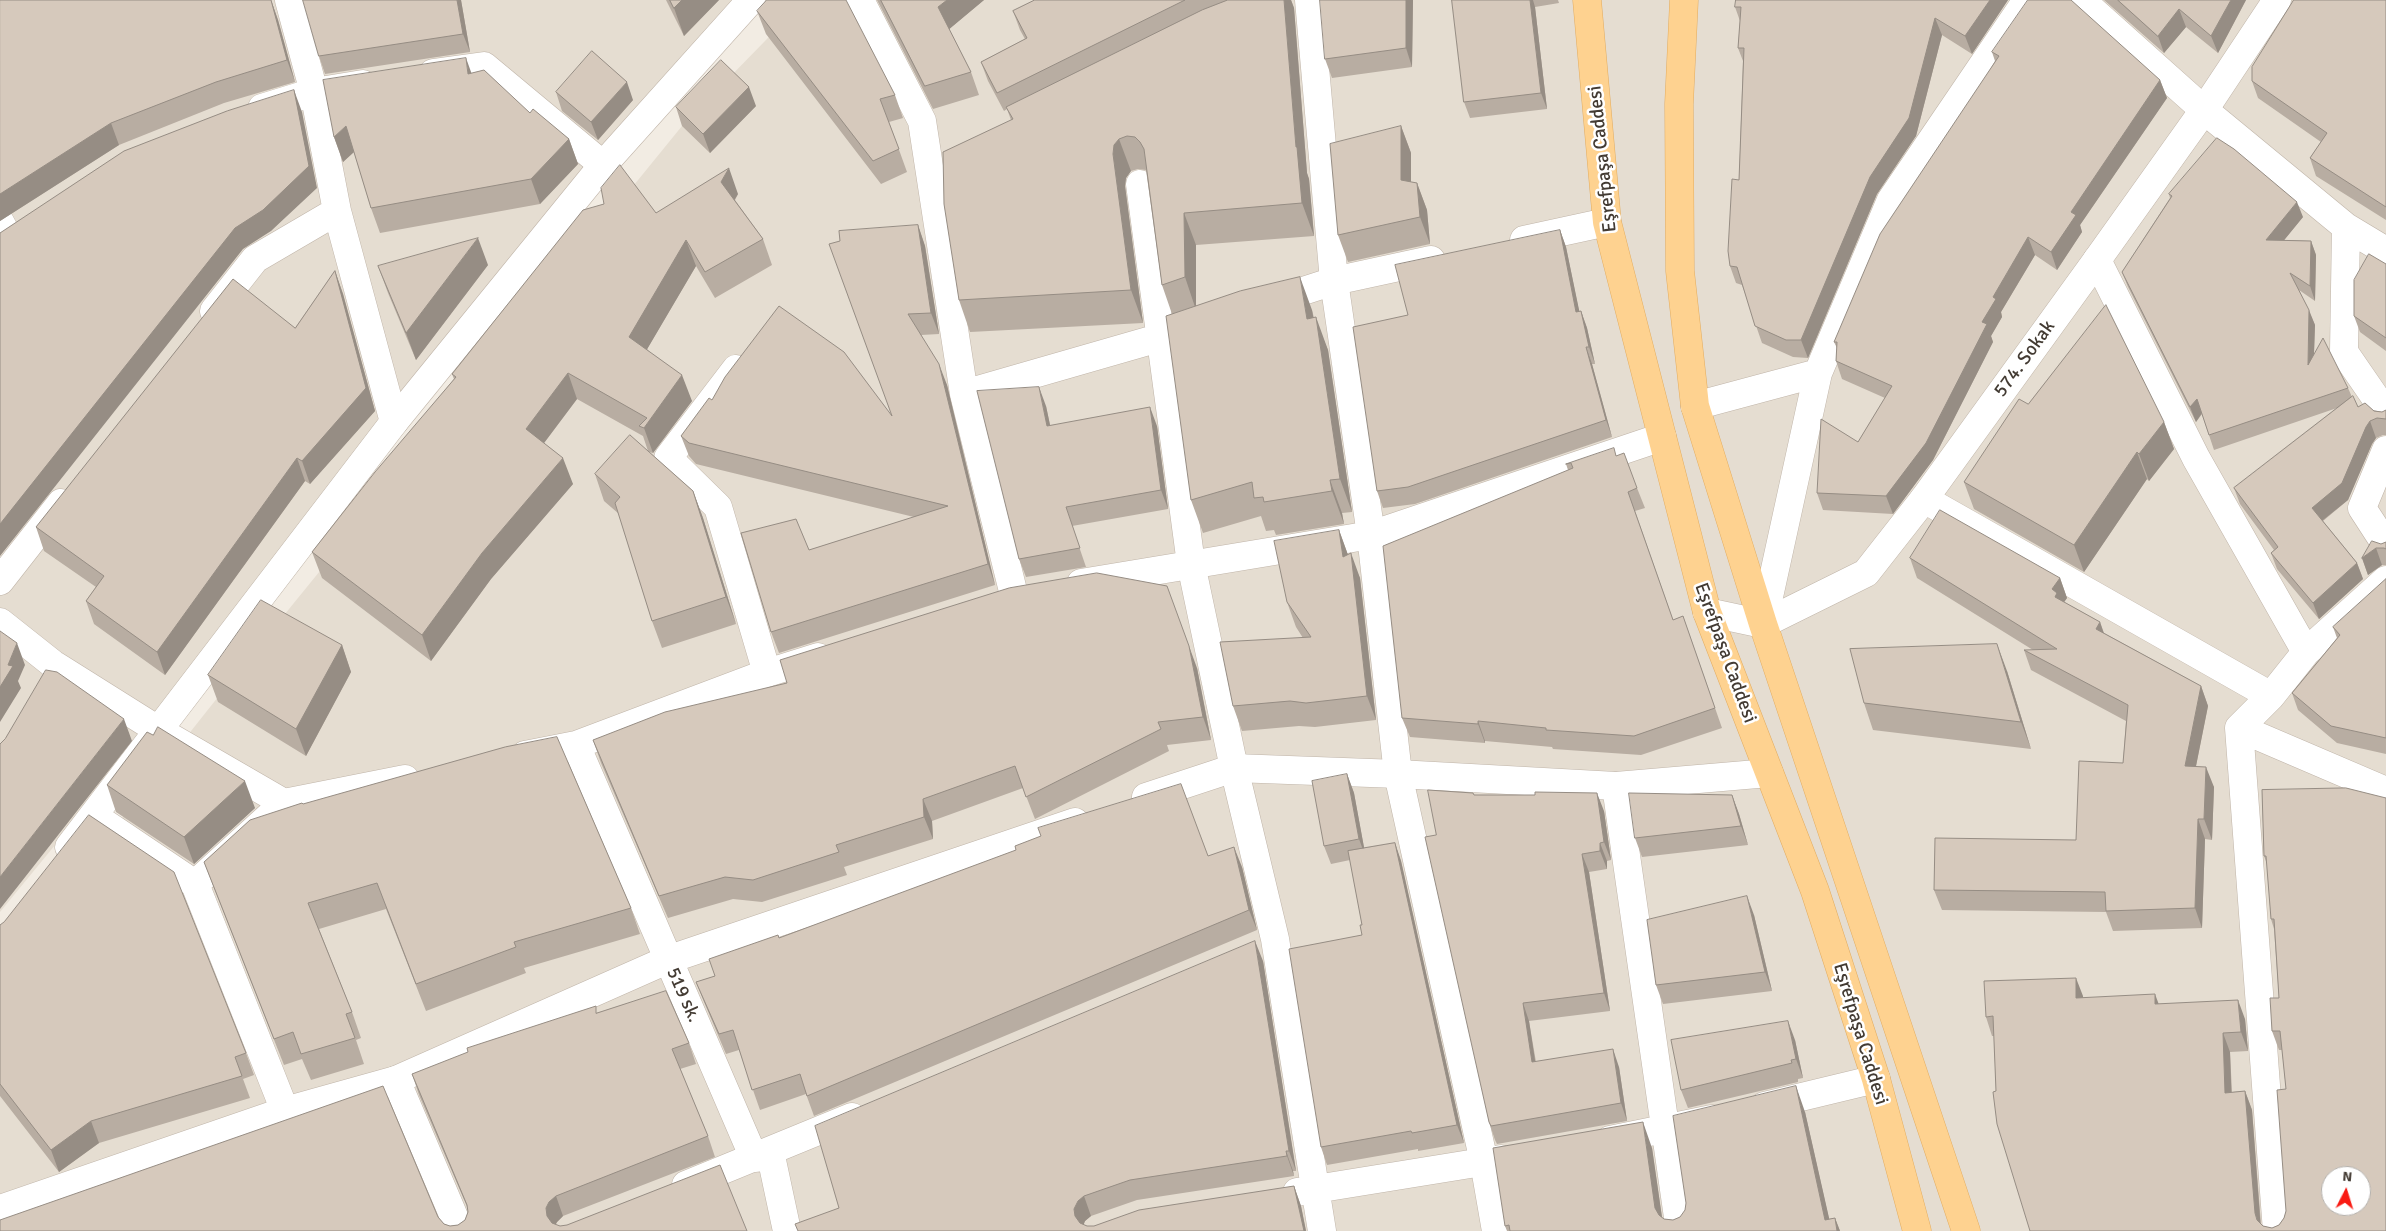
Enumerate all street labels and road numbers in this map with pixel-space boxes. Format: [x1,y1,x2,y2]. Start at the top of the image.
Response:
street label: Eşrefpaşa Caddesi [1584,84,1622,234]
street label: 574. Sokak [1990,316,2060,402]
street label: Eşrefpaşa Caddesi [1689,580,1761,726]
street label: Eşrefpaşa Caddesi [1828,960,1892,1108]
street label: 519 sk. [661,964,705,1026]

